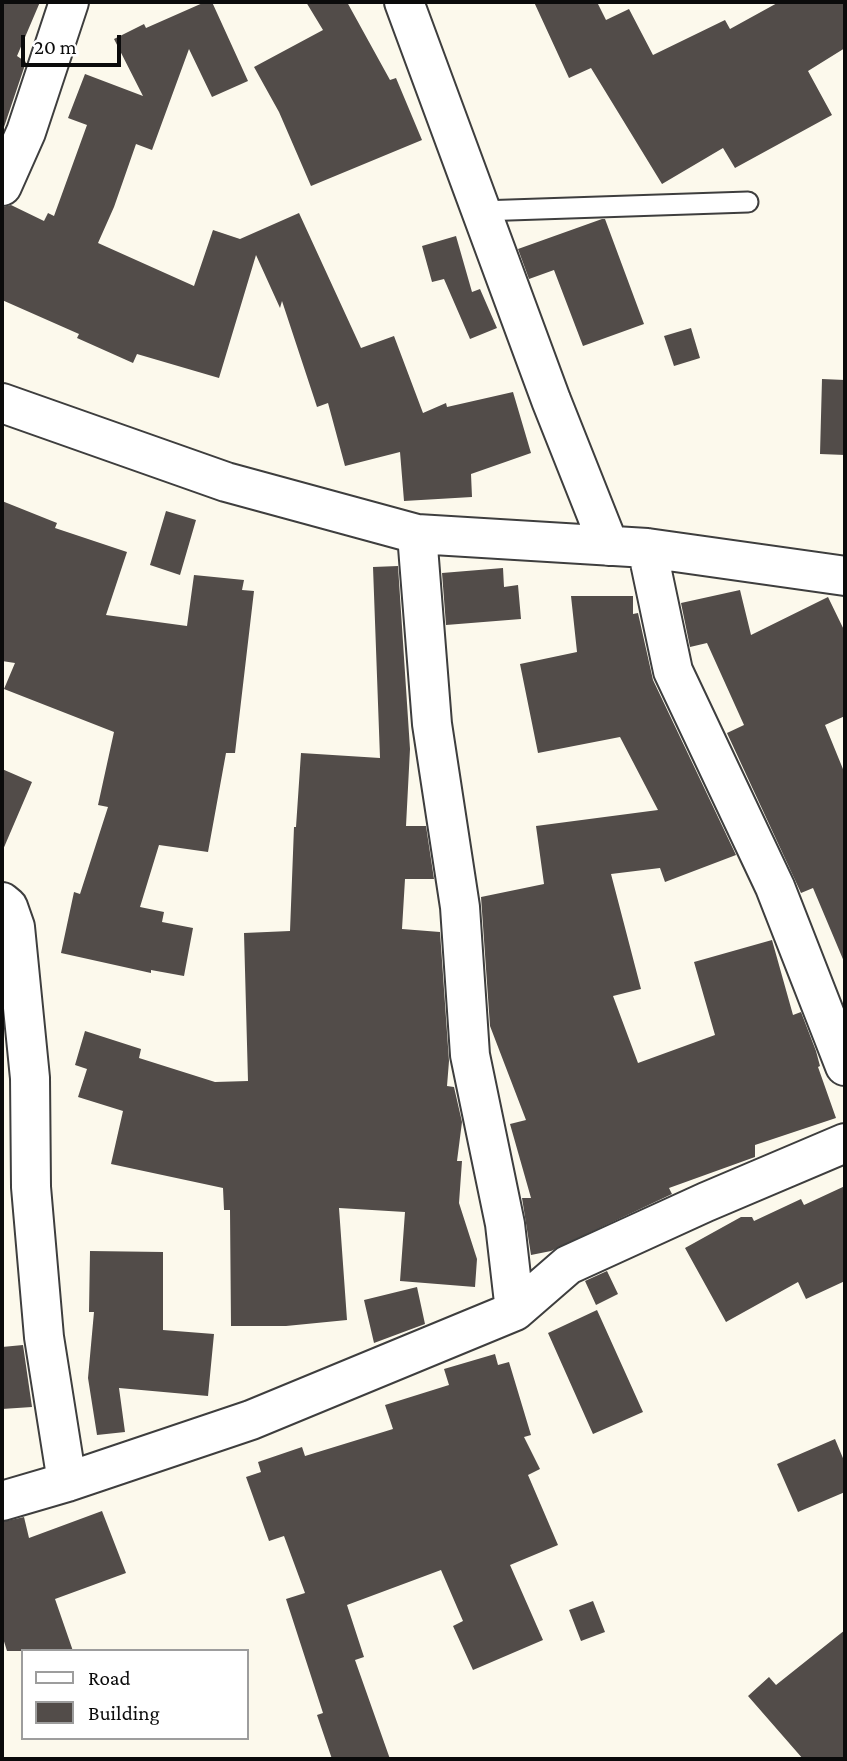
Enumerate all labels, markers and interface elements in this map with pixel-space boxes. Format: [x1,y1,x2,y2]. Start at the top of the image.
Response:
scale bar [24,21,124,65]
text: 20 m [34,35,77,59]
legend [21,1649,248,1740]
text: Road [88,1666,131,1690]
text: Building [88,1701,160,1725]

